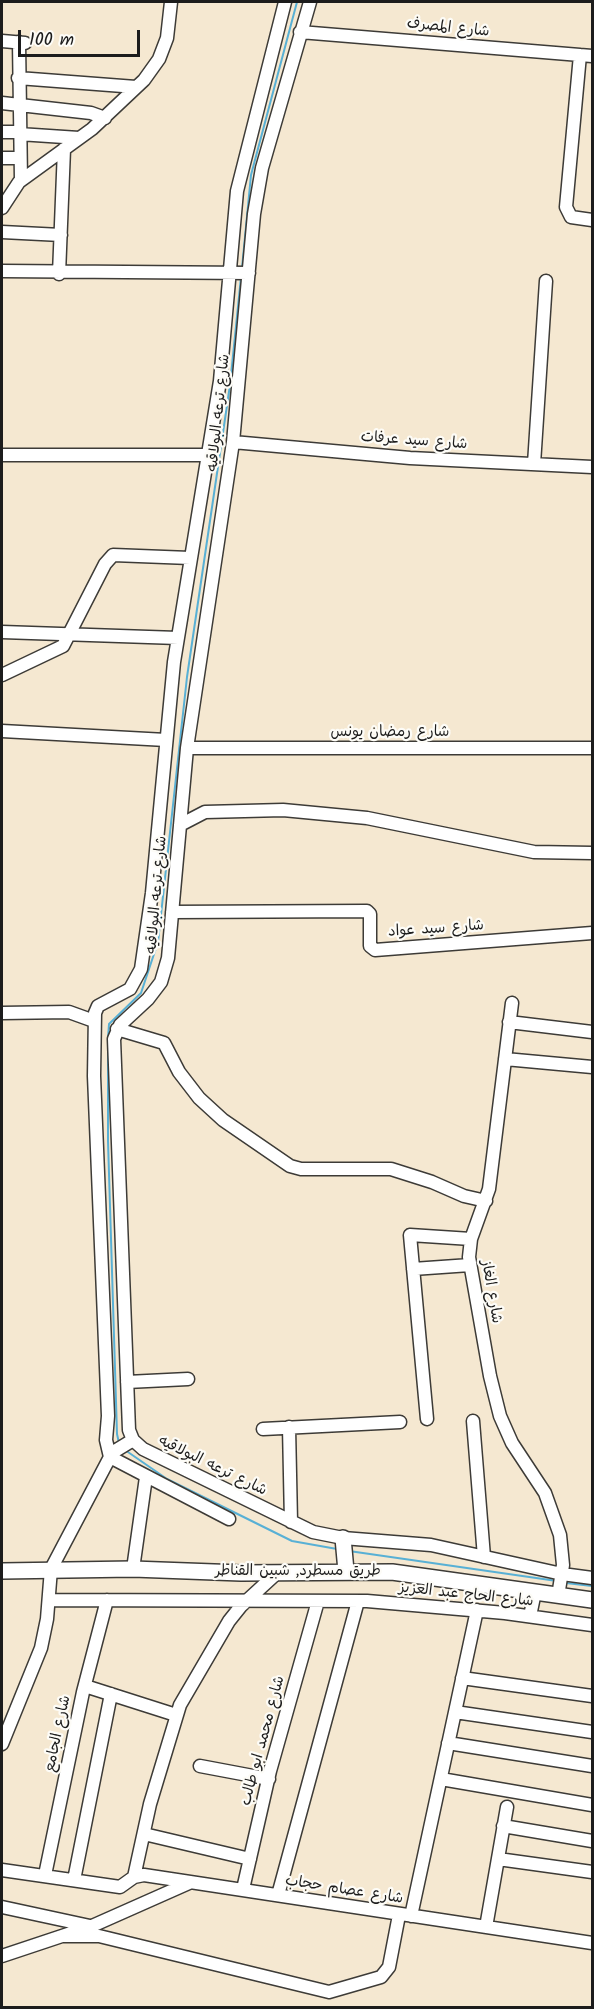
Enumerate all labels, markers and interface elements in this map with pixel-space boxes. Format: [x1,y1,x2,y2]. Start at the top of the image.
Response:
street label: شارع المصرف [406,16,490,42]
scale bar [21,18,142,56]
text: 100 m [29,26,74,55]
street label: شارع ترعه البولاقيه [205,353,235,473]
street label: شارع سيد عرفات [360,429,468,455]
street label: شارع رمضان يونس [331,724,449,742]
street label: شارع ترعه البولاقيه [144,835,172,955]
street label: شارع سيد عواد [388,918,484,942]
street label: شارع الغاز [476,1259,504,1325]
street label: شارع ترعه البولاقيه [155,1433,269,1501]
street label: طريق مسطرد, شبين القناطر [215,1563,381,1581]
street label: شارع الحاج عبد العزيز [398,1580,534,1612]
street label: شارع محمد ابو طالب [238,1674,290,1808]
street label: شارع الجامع [42,1694,76,1774]
street label: شارع عصام حجاب [284,1873,404,1909]

